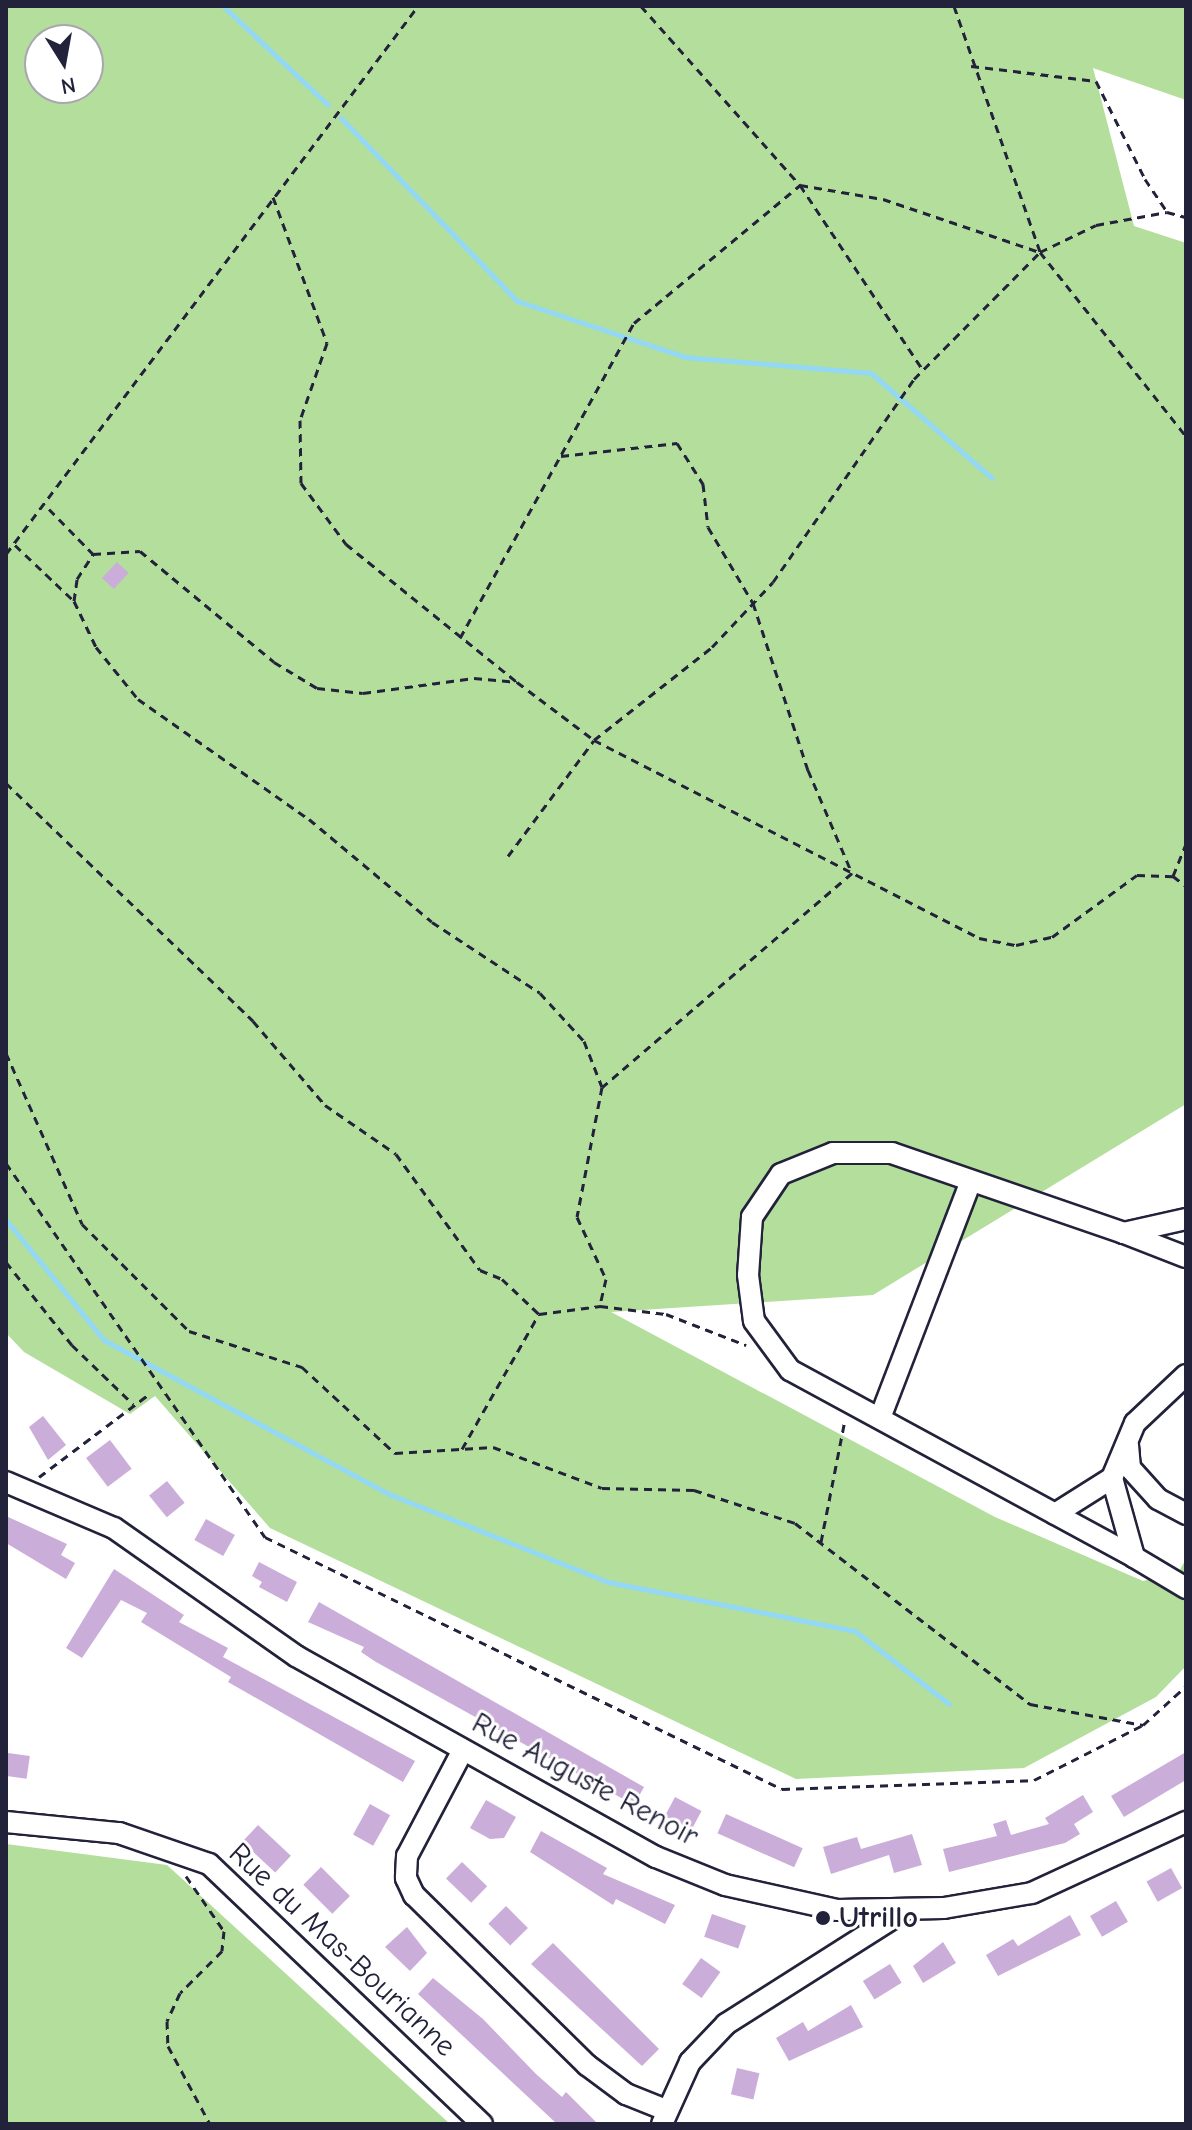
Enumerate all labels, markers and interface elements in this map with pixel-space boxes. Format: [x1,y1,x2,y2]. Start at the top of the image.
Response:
north arrow [24,24,104,104]
text: N [59,71,78,100]
street label: Rue Auguste Renoir [466,1705,704,1855]
street label: Rue du Mas-Bourianne [221,1836,463,2064]
place label: Utrillo [839,1900,918,1936]
marker: Utrillo [814,1909,832,1927]

